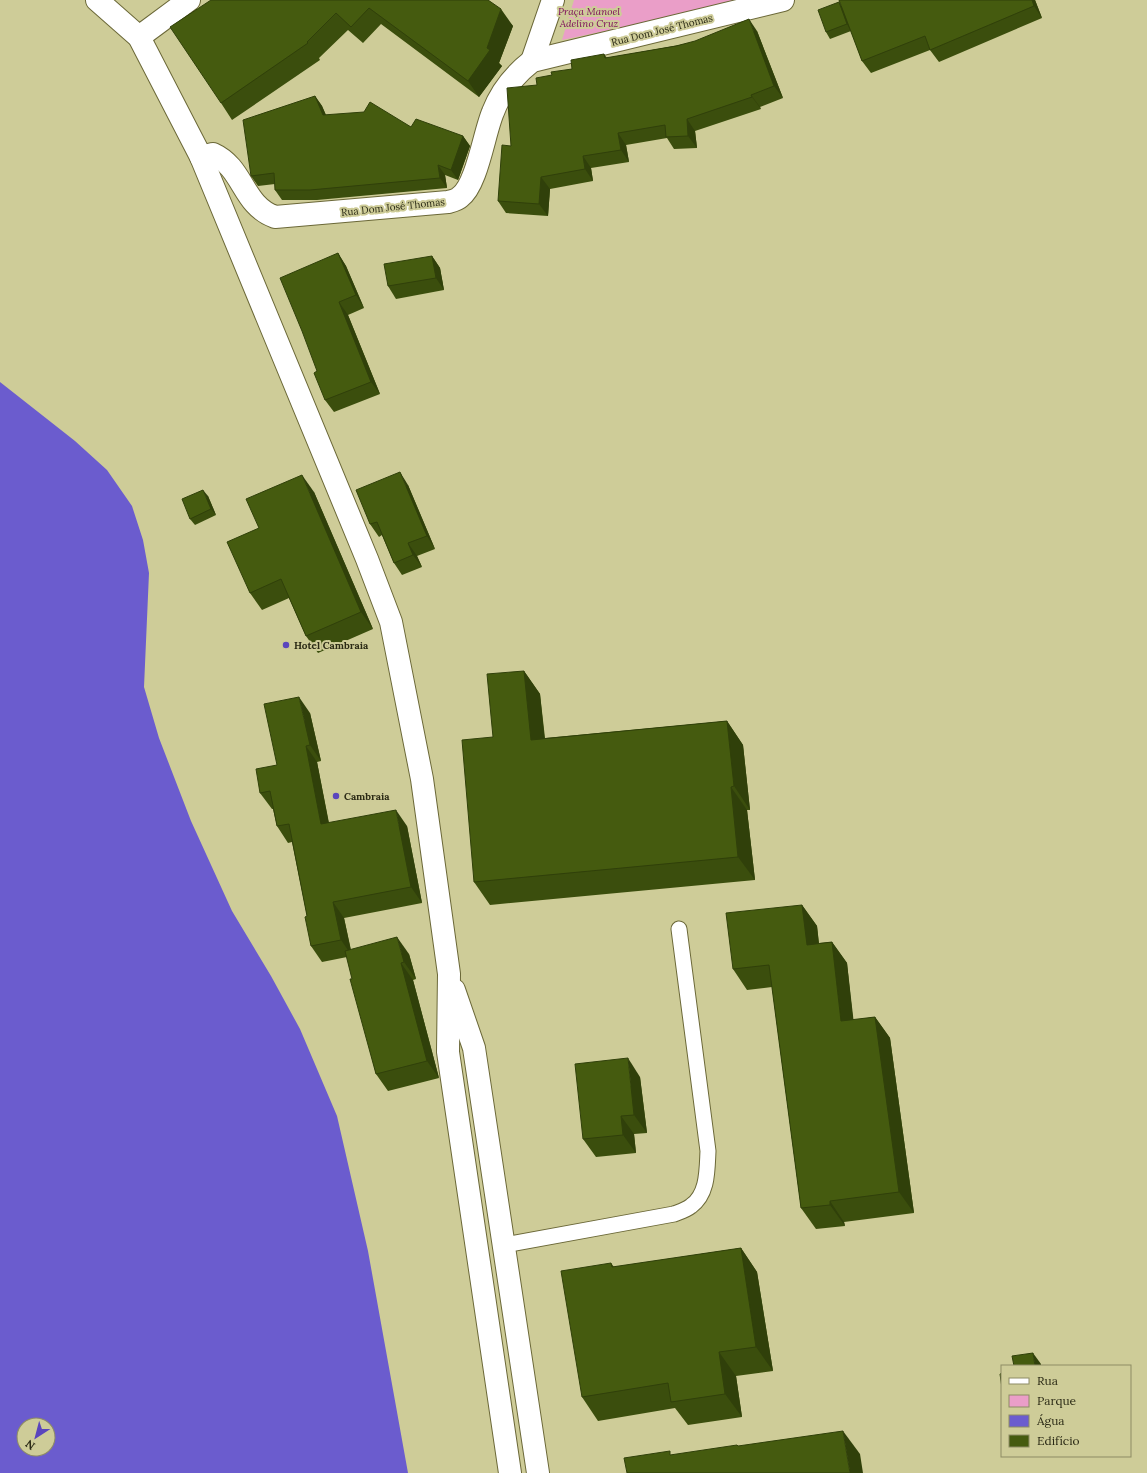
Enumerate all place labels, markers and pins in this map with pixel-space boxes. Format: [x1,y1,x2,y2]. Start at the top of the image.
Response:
place label: Hotel Cambraia [294,639,369,652]
marker: Hotel Cambraia [281,640,291,650]
place label: Cambraia [344,790,390,803]
marker: Cambraia [331,791,341,801]

